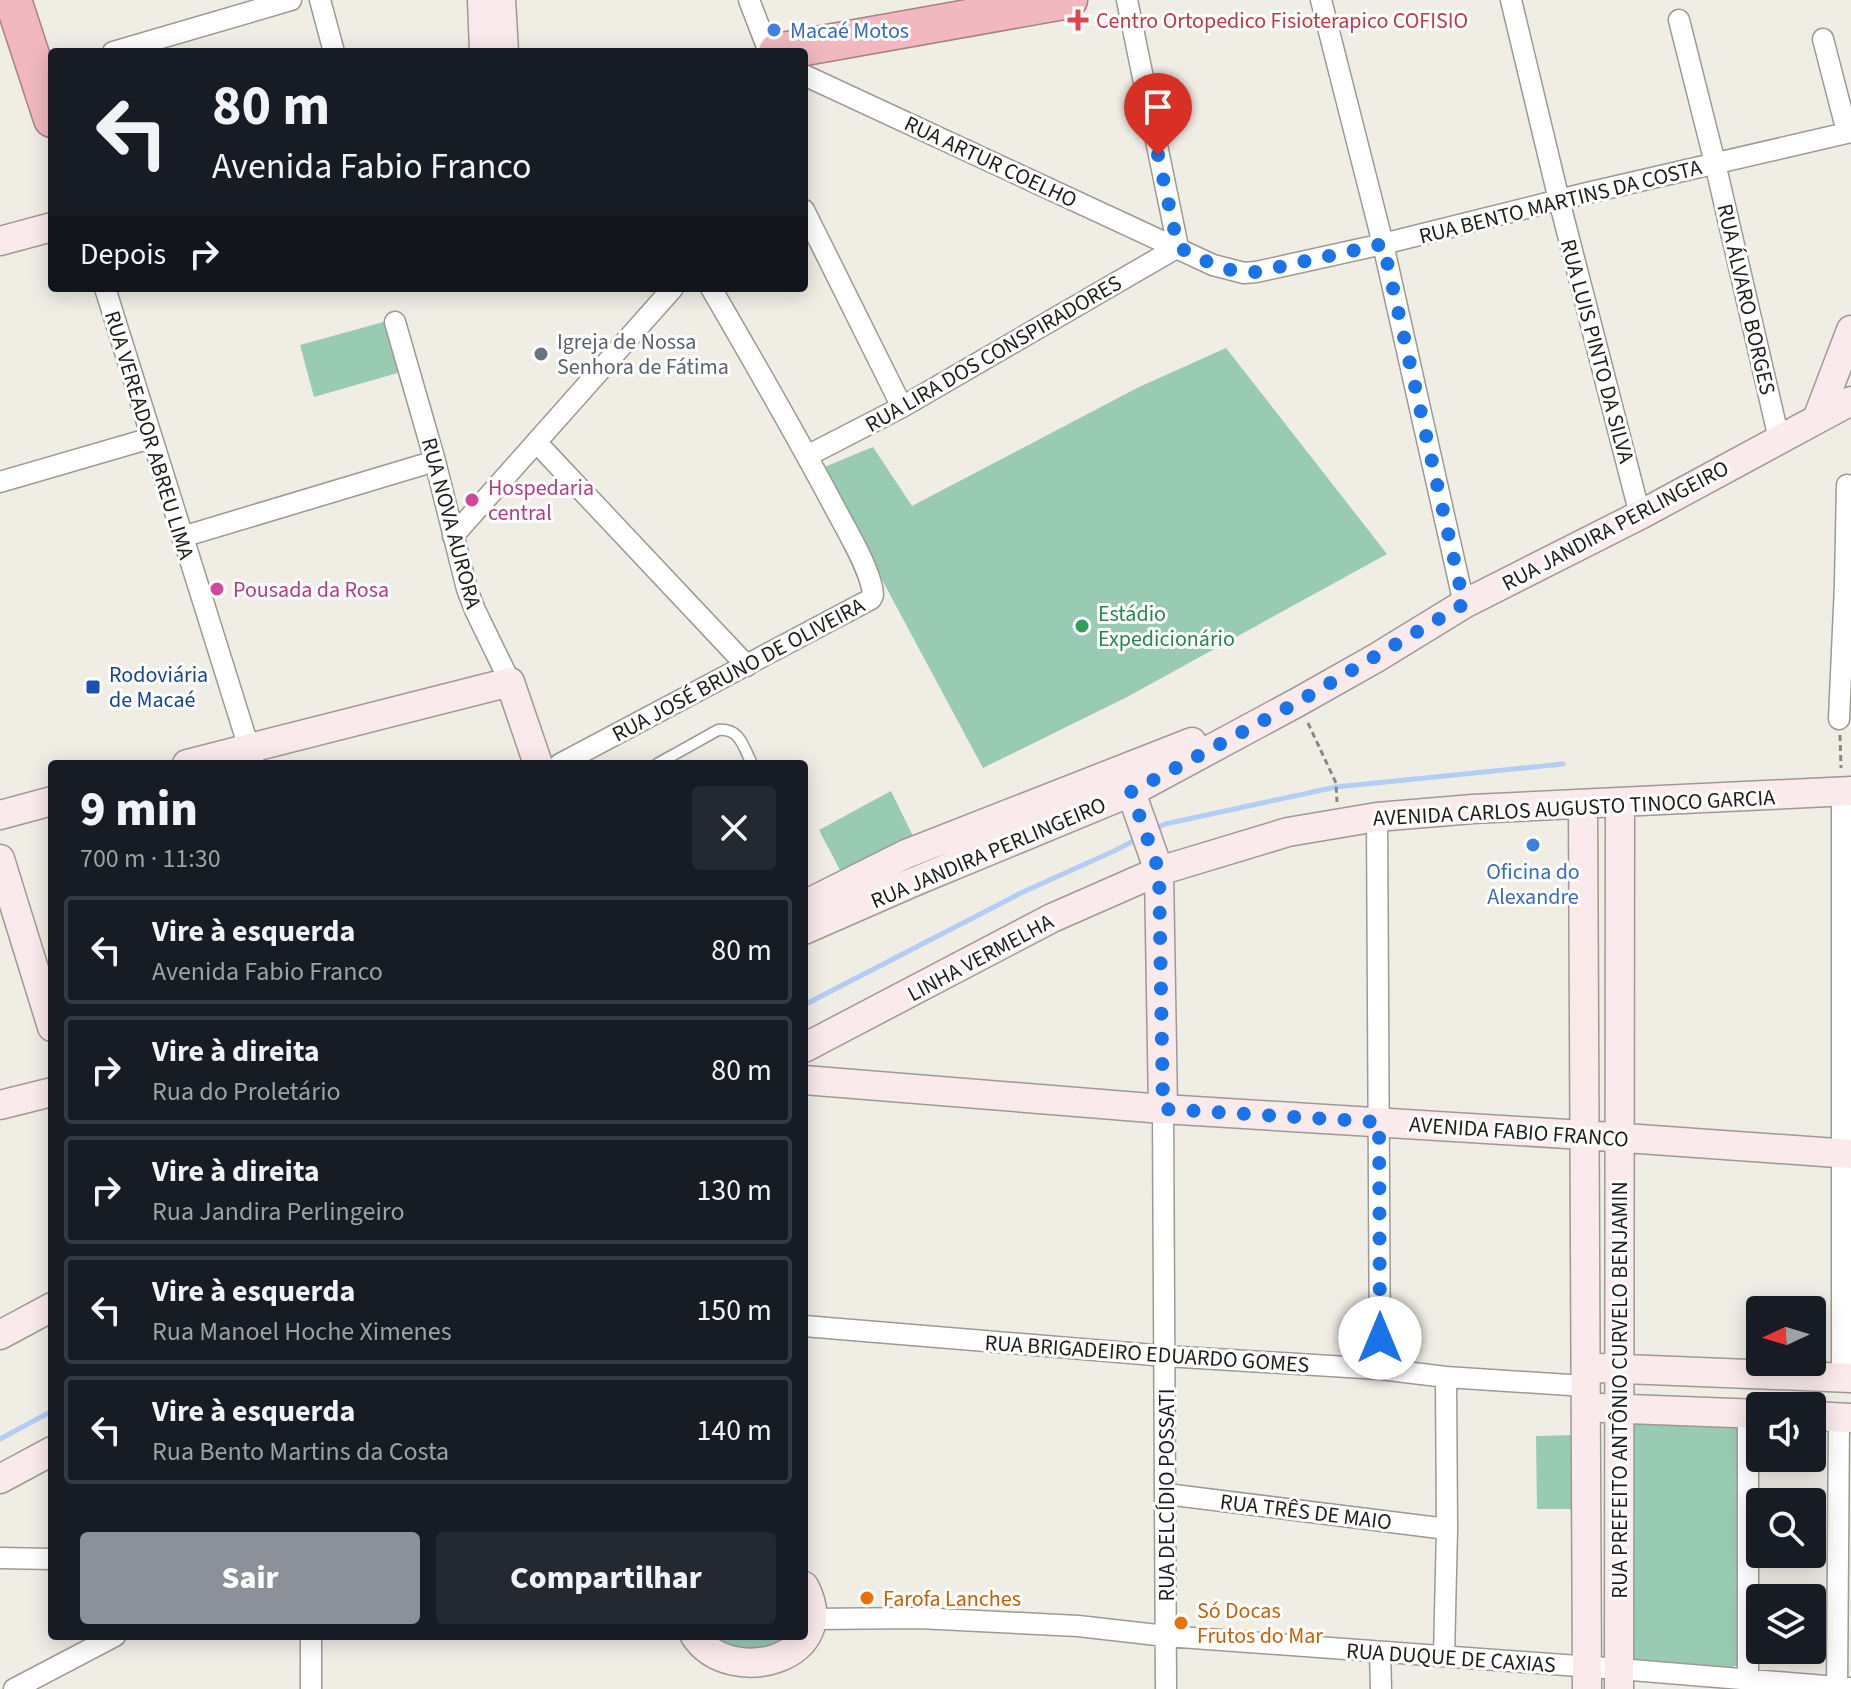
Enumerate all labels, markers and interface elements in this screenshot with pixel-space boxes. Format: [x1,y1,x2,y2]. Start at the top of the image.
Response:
place label: Centro Ortopedico Fisioterapico COFISIO [1096,5,1468,37]
marker: Centro Ortopedico Fisioterapico COFISIO [1067,9,1089,31]
place label: Macaé Motos [790,15,909,47]
marker: Macaé Motos [765,21,783,39]
text: 80 m [212,67,330,146]
pin [1124,73,1192,155]
icon: left [80,80,184,184]
icon: arrive [1136,85,1180,129]
street label: RUA ARTUR COELHO [899,108,1082,216]
text: Avenida Fabio Franco [212,141,532,192]
street label: RUA BENTO MARTINS DA COSTA [1416,151,1705,253]
street label: RUA ÁLVARO BORGES [1708,201,1784,398]
icon: right [182,232,226,276]
text: Depois [80,233,166,276]
street label: RUA LUIS PINTO DA SILVA [1552,236,1642,467]
street label: RUA LIRA DOS CONSPIRADORES [859,267,1128,441]
street label: RUA VEREADOR ABREU LIMA [96,307,202,564]
place label: Igreja de Nossa Senhora de Fátima [557,326,729,383]
marker: Igreja de Nossa Senhora de Fátima [532,345,550,363]
street label: RUA NOVA AURORA [413,434,489,612]
street label: RUA JANDIRA PERLINGEIRO [1496,452,1735,599]
place label: Hospedaria central [488,472,594,529]
marker: Hospedaria central [463,491,481,509]
place label: Pousada da Rosa [233,574,389,606]
marker: Pousada da Rosa [208,580,226,598]
street label: RUA JOSÉ BRUNO DE OLIVEIRA [606,589,871,750]
place label: Estádio Expedicionário [1098,598,1235,655]
marker: Estádio Expedicionário [1073,617,1091,635]
place label: Rodoviária de Macaé [109,659,208,716]
marker: Rodoviária de Macaé [84,678,102,696]
text: 9 min [80,776,198,844]
street label: AVENIDA CARLOS AUGUSTO TINOCO GARCIA [1372,781,1776,835]
button: close [692,786,776,870]
street label: RUA JANDIRA PERLINGEIRO [866,789,1111,917]
marker: Oficina do Alexandre [1524,836,1542,854]
text: 700 m · 11:30 [80,840,221,877]
place label: Oficina do Alexandre [1486,856,1580,913]
street label: LINHA VERMELHA [902,906,1059,1010]
text: Vire à esquerda [152,910,355,953]
icon: left [84,928,128,972]
text: 80 m [711,929,772,972]
text: Avenida Fabio Franco [152,953,383,990]
text: Vire à direita [152,1030,320,1073]
icon: right [84,1048,128,1092]
text: 80 m [711,1049,772,1092]
text: Rua do Proletário [152,1073,341,1110]
street label: AVENIDA FABIO FRANCO [1408,1108,1630,1156]
text: Vire à direita [152,1150,320,1193]
icon: right [84,1168,128,1212]
text: 130 m [696,1169,772,1212]
street label: RUA PREFEITO ANTÔNIO CURVELO BENJAMIN [1604,1181,1636,1599]
text: Rua Jandira Perlingeiro [152,1193,405,1230]
text: Vire à esquerda [152,1270,355,1313]
icon: left [84,1288,128,1332]
text: 150 m [696,1289,772,1332]
position arrow [1338,1296,1422,1380]
north arrow [1746,1296,1826,1376]
map controls [1746,1296,1826,1664]
text: Rua Manoel Hoche Ximenes [152,1313,452,1350]
street label: RUA BRIGADEIRO EDUARDO GOMES [984,1327,1310,1381]
street label: RUA DELCÍDIO POSSATI [1151,1388,1183,1602]
text: Vire à esquerda [152,1390,355,1433]
button: sound [1746,1392,1826,1472]
icon: left [84,1408,128,1452]
text: 140 m [696,1409,772,1452]
text: Rua Bento Martins da Costa [152,1433,449,1470]
street label: RUA TRÊS DE MAIO [1218,1486,1393,1538]
button: search [1746,1488,1826,1568]
button: Sair [80,1532,420,1624]
button: Compartilhar [436,1532,776,1624]
place label: Farofa Lanches [883,1583,1021,1615]
button: layers [1746,1584,1826,1664]
marker: Farofa Lanches [858,1589,876,1607]
place label: Só Docas Frutos do Mar [1197,1595,1323,1652]
marker: Só Docas Frutos do Mar [1172,1614,1190,1632]
street label: RUA DUQUE DE CAXIAS [1345,1635,1557,1681]

